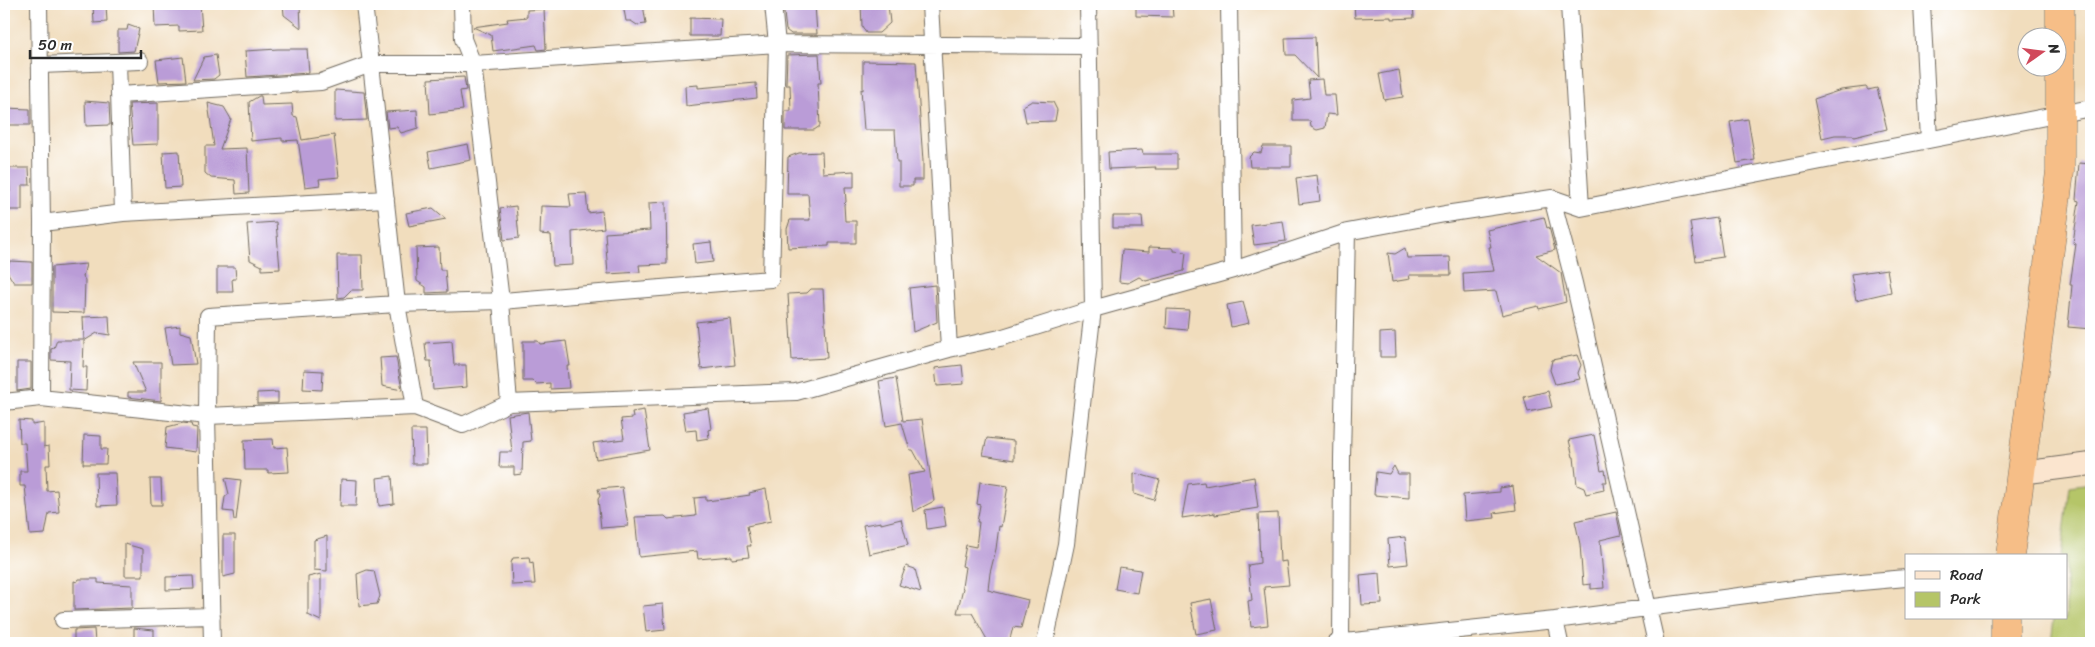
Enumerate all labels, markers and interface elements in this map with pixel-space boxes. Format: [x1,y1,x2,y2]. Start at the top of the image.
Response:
scale bar [30,28,141,60]
north arrow [2018,28,2068,78]
text: 50 m [38,32,73,58]
text: N [2041,40,2068,57]
legend [1905,554,2068,620]
text: Road [1950,562,1983,588]
text: Park [1950,586,1981,612]

